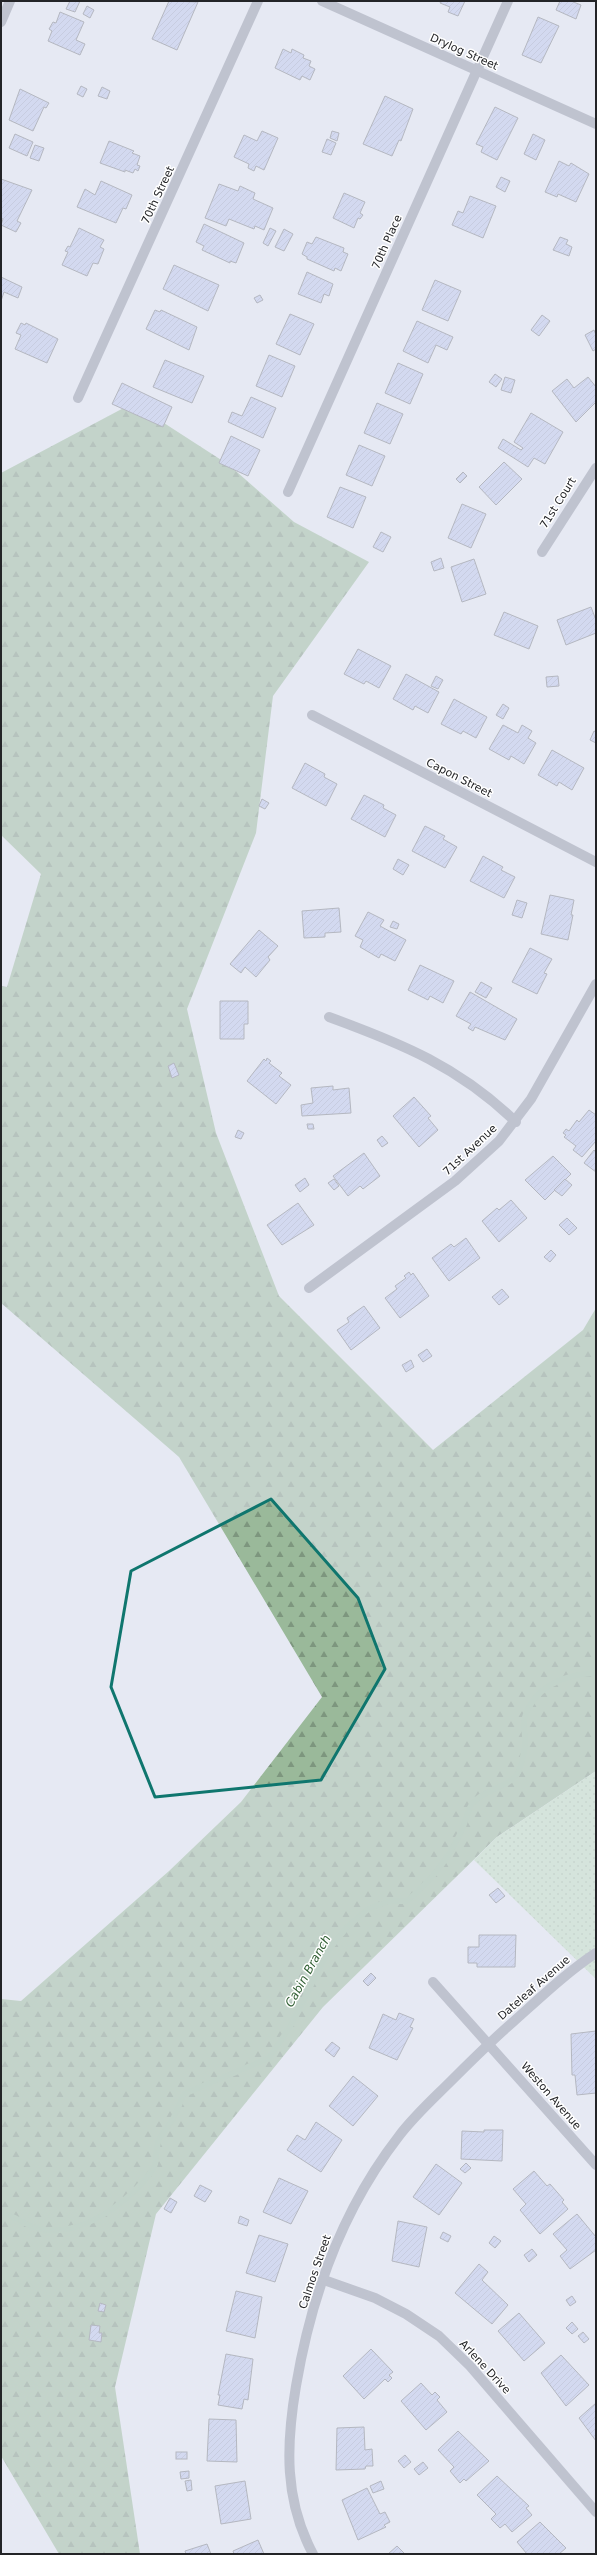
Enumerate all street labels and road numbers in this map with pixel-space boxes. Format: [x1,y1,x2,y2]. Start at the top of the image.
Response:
street label: Drylog Street [428,31,501,73]
street label: 70th Street [139,163,177,226]
street label: 70th Place [369,213,405,271]
street label: 71st Court [537,474,579,531]
street label: Capon Street [424,756,495,800]
street label: 71st Avenue [441,1122,500,1178]
street label: Dateleaf Avenue [495,1953,573,2023]
street label: Weston Avenue [518,2060,584,2133]
street label: Calmos Street [296,2233,334,2311]
street label: Arlene Drive [457,2338,513,2397]

